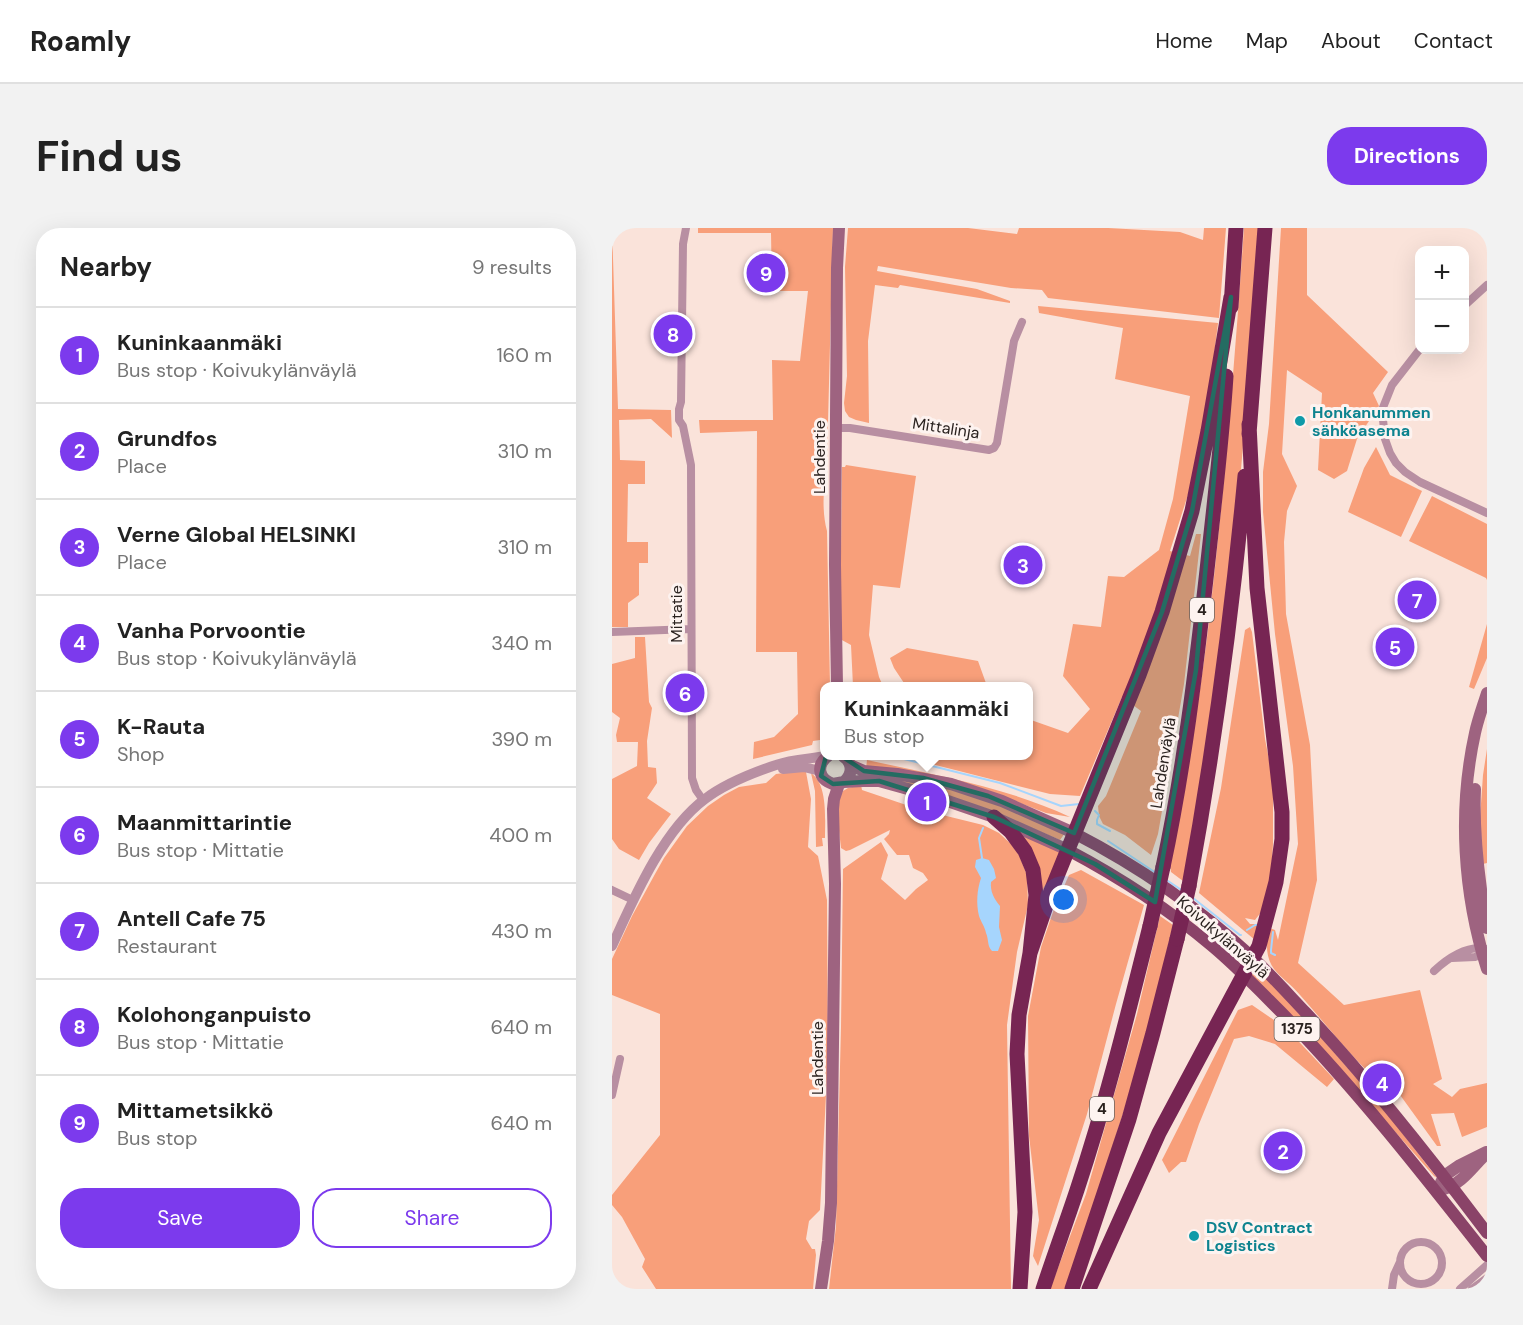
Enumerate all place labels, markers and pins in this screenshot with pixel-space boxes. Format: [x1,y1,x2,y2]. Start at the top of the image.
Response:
pin: 9 [746,250,786,296]
pin: 8 [654,312,692,356]
place label: Honkanummen sähköasema [1312,402,1431,441]
marker: Honkanummen sähköasema [1293,414,1307,428]
pin: 3 [1004,542,1042,588]
pin: 7 [1398,578,1436,622]
pin: 5 [1376,624,1414,670]
pin: 6 [666,670,704,716]
pin: 1 [908,780,946,824]
pin: 4 [1362,1060,1402,1106]
pin: 2 [1264,1128,1302,1174]
place label: DSV Contract Logistics [1206,1217,1313,1256]
marker: DSV Contract Logistics [1187,1229,1201,1243]

